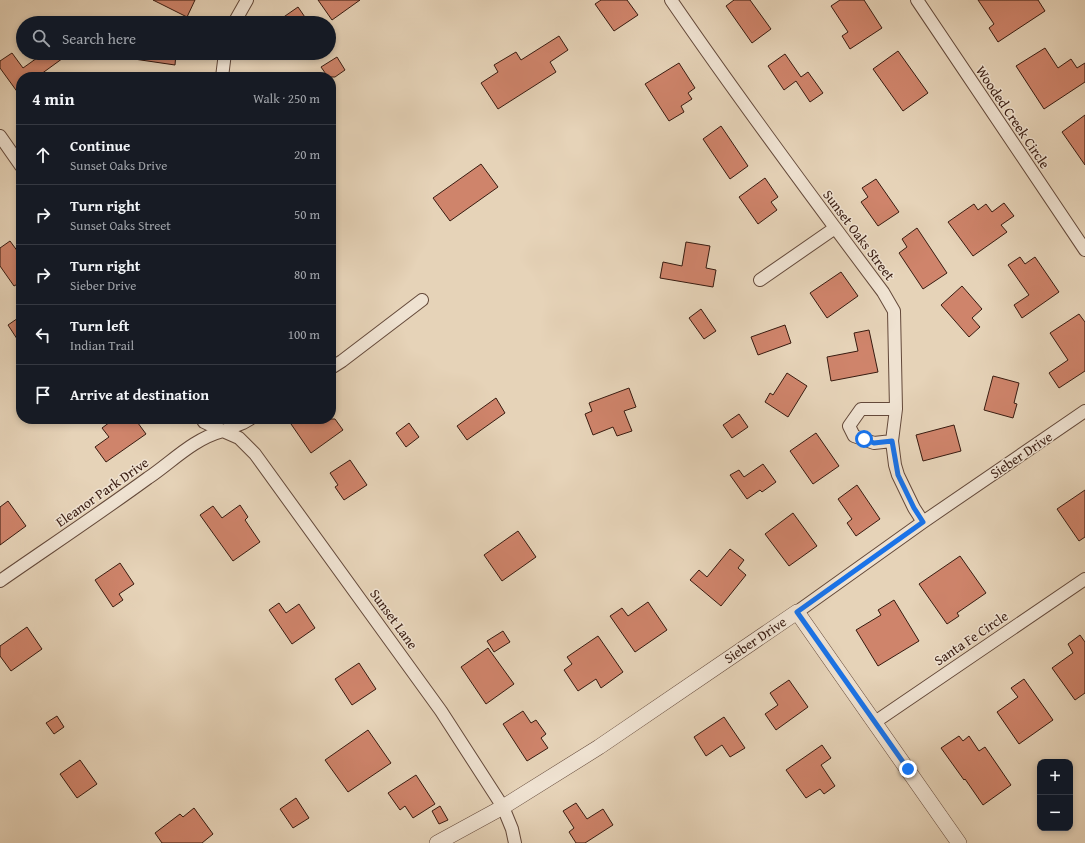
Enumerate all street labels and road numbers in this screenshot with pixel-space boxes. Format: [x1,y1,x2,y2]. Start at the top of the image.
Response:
street label: Wooded Creek Circle [971,62,1055,173]
street label: Sunset Oaks Street [818,186,900,284]
street label: Sieber Drive [986,427,1057,483]
street label: Eleanor Park Drive [51,452,153,532]
street label: Sunset Lane [365,585,423,654]
street label: Santa Fe Circle [930,606,1012,670]
street label: Sieber Drive [720,612,791,668]

